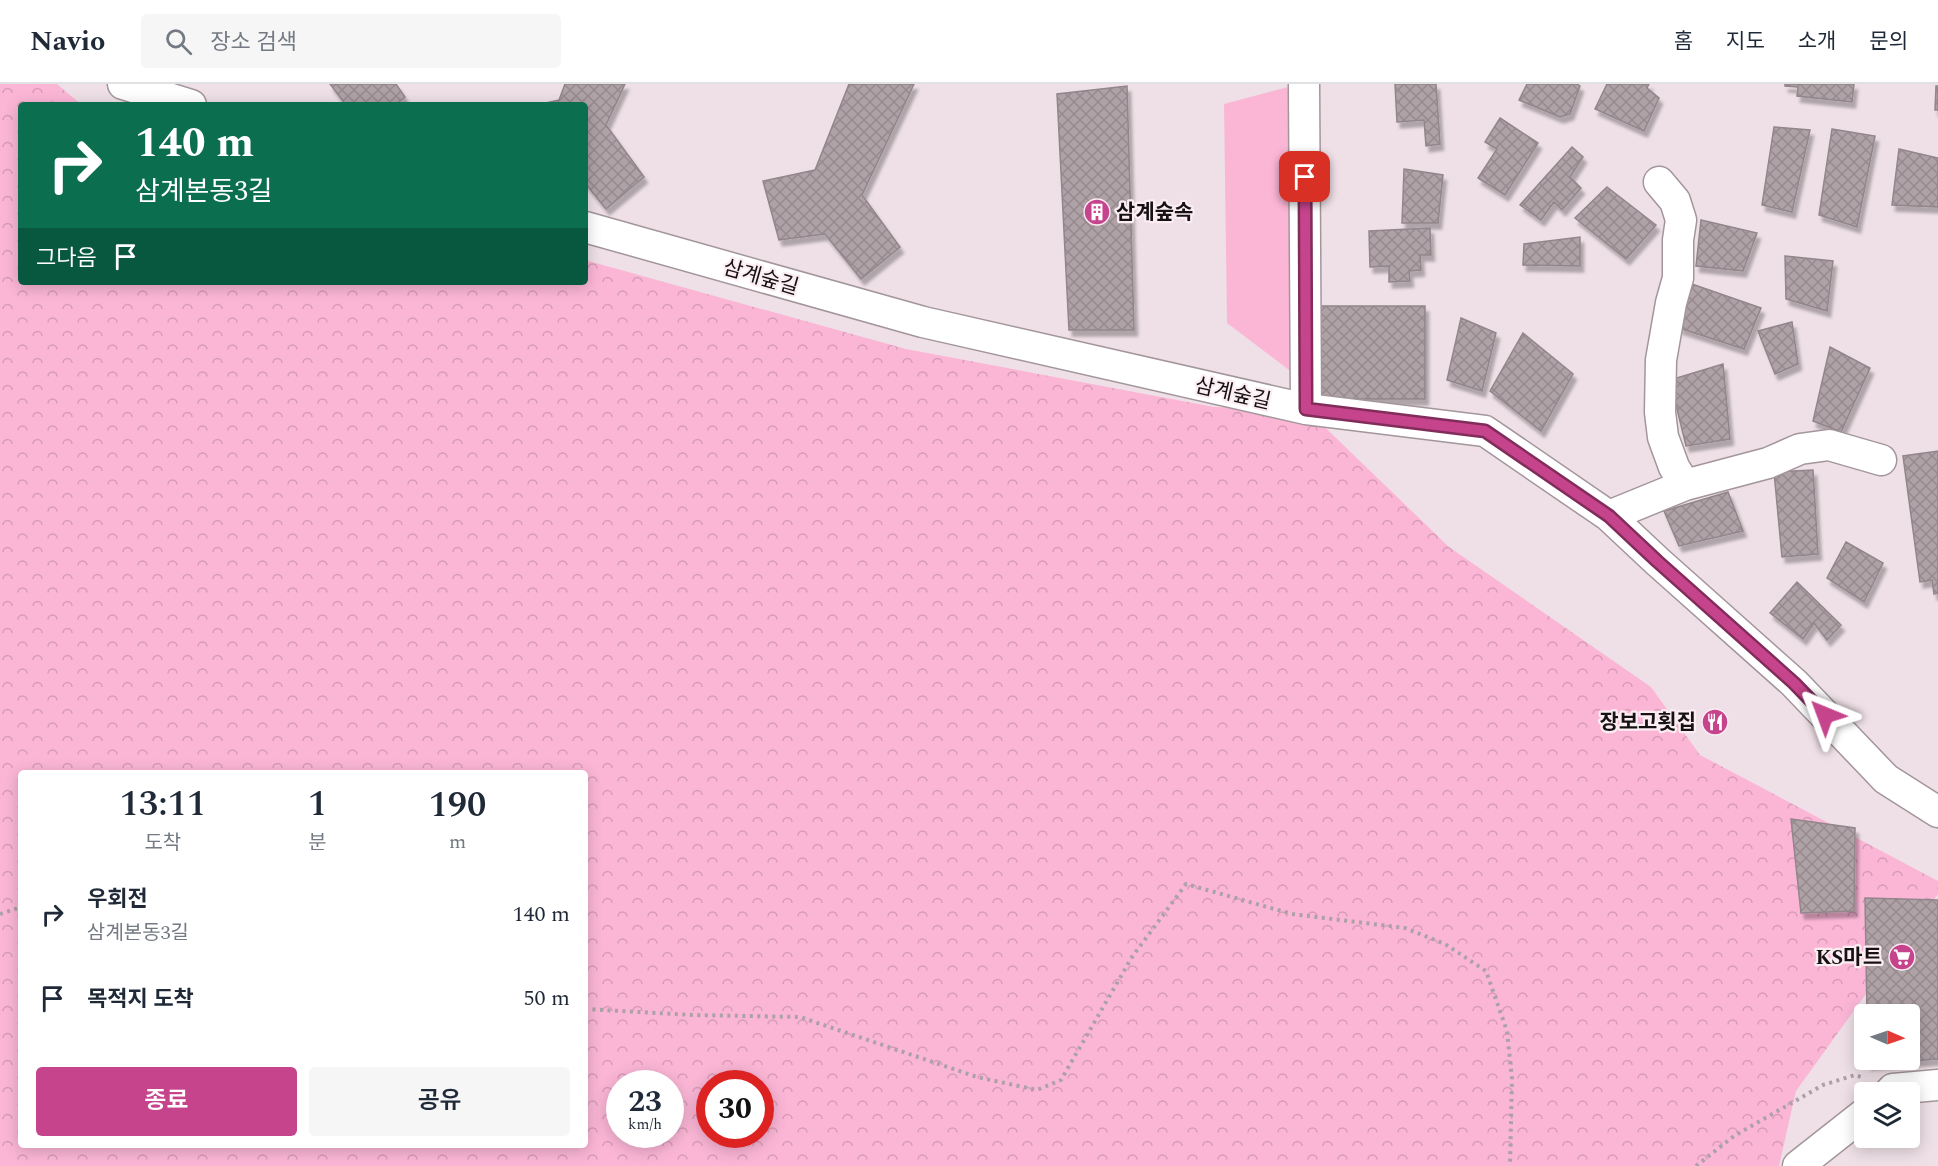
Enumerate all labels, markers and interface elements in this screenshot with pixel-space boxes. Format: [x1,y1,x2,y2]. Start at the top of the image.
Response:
search box [141,14,561,68]
text: Navio [30,20,105,63]
icon: search [162,25,195,58]
text: 장소 검색 [210,26,297,59]
text: 홈 [1674,26,1693,58]
text: 지도 [1726,26,1765,58]
text: 소개 [1798,26,1836,58]
text: 문의 [1869,26,1908,58]
text: 140 m [135,112,254,175]
icon: right [36,126,114,204]
pin [1279,151,1330,202]
icon: arrive [1288,160,1321,193]
text: 삼계본동3길 [135,171,273,213]
building icon: 삼계숲속 [1082,197,1112,227]
place label: 삼계숲속 [1116,197,1193,229]
icon: arrive [109,240,142,273]
text: 그다음 [36,242,97,275]
street label: 삼계숲길 [719,252,802,304]
street label: 삼계숲길 [1192,370,1274,418]
position arrow [1793,683,1857,747]
place label: 장보고횟집 [1599,707,1696,739]
restaurant icon: 장보고횟집 [1700,707,1730,737]
text: 13:11 [120,777,206,832]
text: 1 [308,777,327,832]
text: 190 [429,778,486,833]
text: m [449,827,466,857]
text: 도착 [144,828,181,858]
text: 분 [308,828,327,858]
text: 우회전 [87,883,148,916]
icon: right [36,898,69,931]
text: 140 m [513,898,570,931]
text: 삼계본동3길 [87,918,189,948]
place label: KS마트 [1815,942,1882,974]
supermarket icon: KS마트 [1887,942,1917,972]
icon: arrive [36,982,69,1015]
text: 50 m [524,982,570,1015]
text: 목적지 도착 [87,983,194,1016]
north arrow [1854,1004,1920,1070]
map controls [1854,1004,1920,1148]
button: 종료 [36,1067,297,1136]
button: 공유 [309,1067,570,1136]
speed limit sign: 30 [696,1070,774,1148]
text: 23 [628,1079,662,1125]
button: layers [1854,1082,1920,1148]
text: km/h [628,1113,662,1136]

